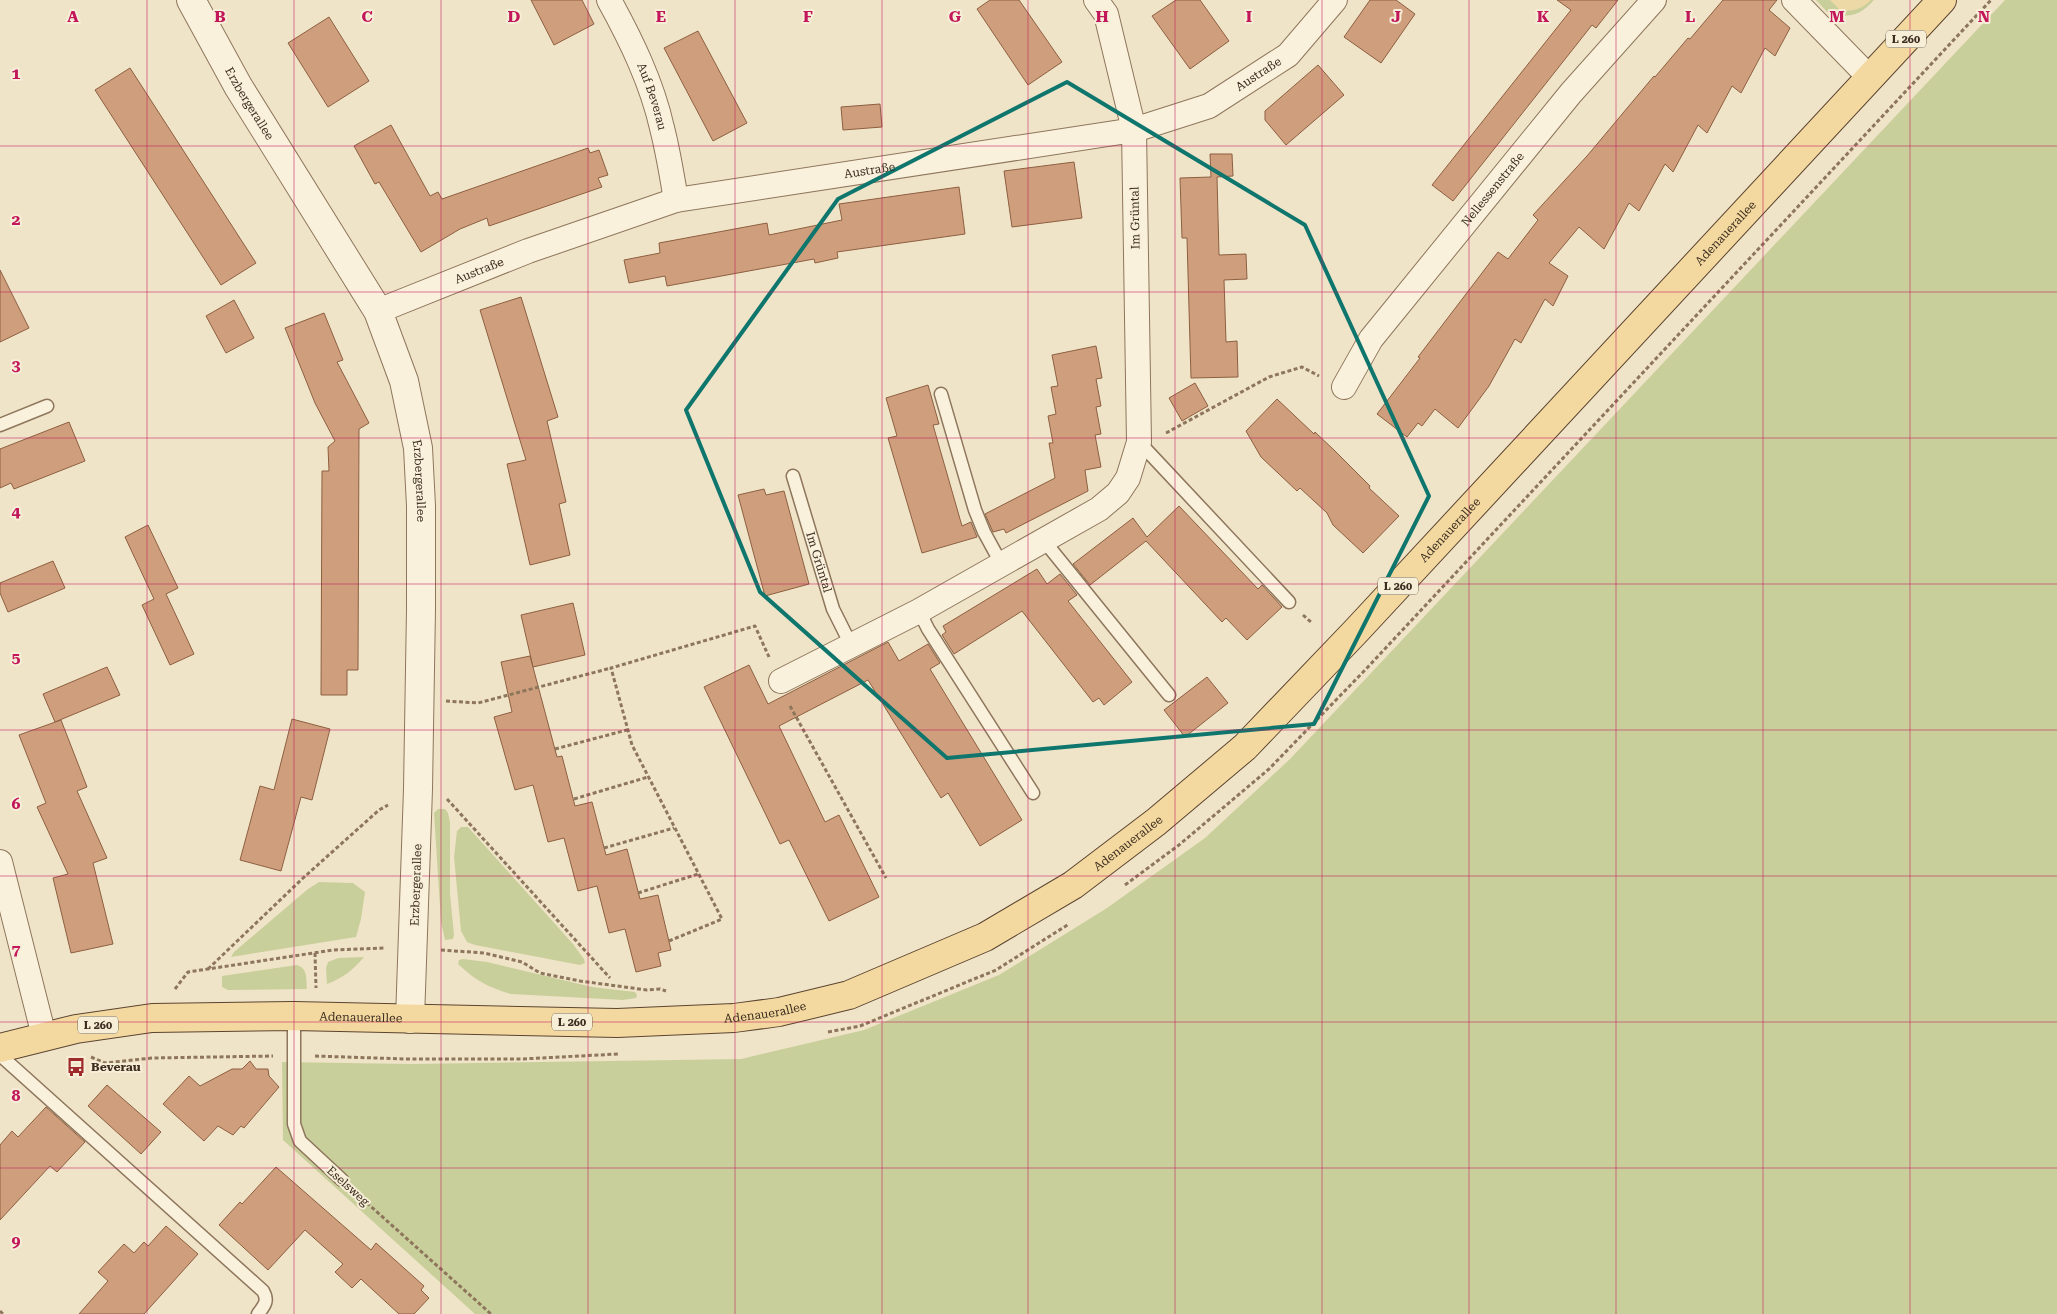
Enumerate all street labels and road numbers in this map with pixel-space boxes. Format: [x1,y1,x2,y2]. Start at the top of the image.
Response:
road number: L 260 [1886,30,1926,48]
street label: Austraße [1233,54,1284,94]
street label: Auf Beverau [634,61,669,132]
street label: Erzbergerallee [222,65,277,143]
street label: Nellessenstraße [1459,149,1527,229]
street label: Austraße [843,160,897,181]
street label: Im Grüntal [1127,186,1143,249]
street label: Adenauerallee [1692,198,1759,268]
street label: Austraße [453,254,506,287]
street label: Erzbergerallee [409,438,428,522]
street label: Adenauerallee [1417,494,1484,565]
street label: Im Grüntal [803,530,835,595]
road number: L 260 [1378,578,1418,594]
street label: Adenauerallee [1091,812,1166,874]
street label: Erzbergerallee [408,843,424,926]
street label: Adenauerallee [724,999,808,1025]
street label: Adenauerallee [319,1010,403,1025]
road number: L 260 [552,1014,592,1030]
road number: L 260 [78,1016,118,1034]
street label: Eselsweg [324,1163,372,1209]

